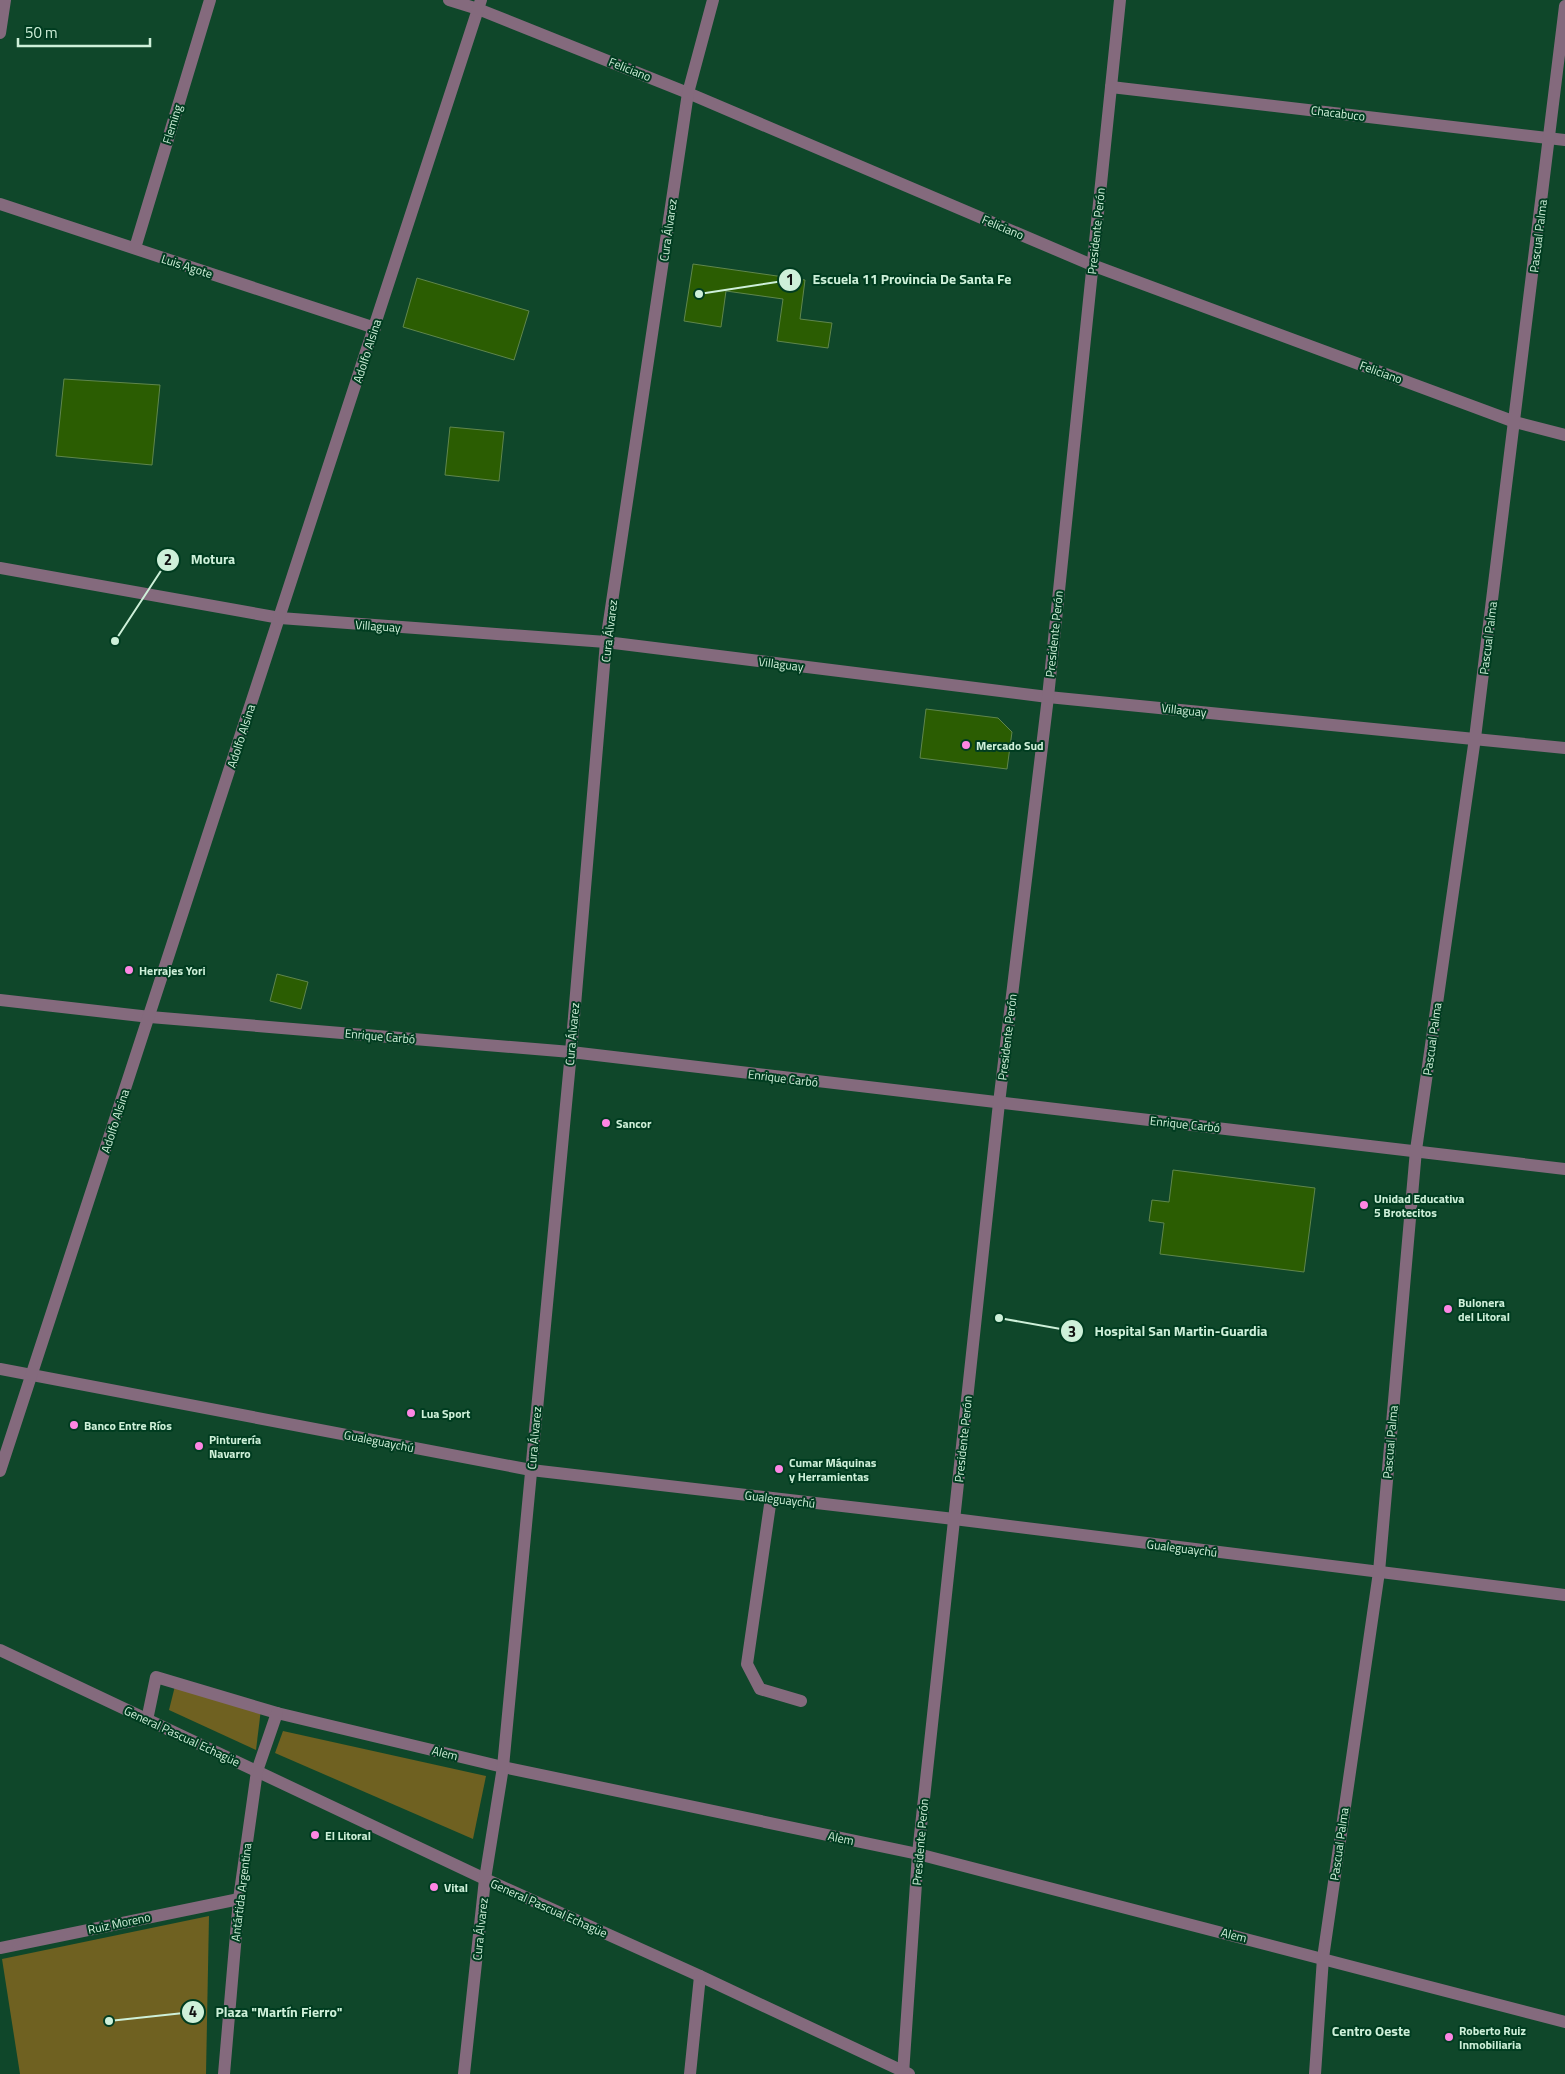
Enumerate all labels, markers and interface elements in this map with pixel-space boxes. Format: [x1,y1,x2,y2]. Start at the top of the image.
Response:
scale bar [18,15,150,47]
text: 50 m [25,21,58,44]
street label: Feliciano [606,52,654,86]
street label: Chacabuco [1310,100,1366,126]
street label: Fleming [157,102,187,146]
street label: Presidente Perón [1082,187,1110,275]
street label: Cura Álvarez [654,198,682,262]
street label: Pascual Palma [1524,198,1552,274]
street label: Feliciano [979,210,1027,244]
street label: Luis Agote [159,249,215,283]
callout: Escuela 11 Provincia De Santa Fe [777,265,1021,294]
text: 1 [786,268,794,291]
text: Escuela 11 Provincia De Santa Fe [813,268,1011,289]
street label: Adolfo Alsina [348,317,386,385]
street label: Feliciano [1357,356,1405,388]
callout: Motura [156,545,245,574]
text: 2 [164,548,172,571]
text: Motura [191,548,235,569]
street label: Presidente Perón [1040,590,1068,678]
street label: Cura Álvarez [596,599,622,663]
street label: Pascual Palma [1474,600,1502,676]
street label: Villaguay [355,615,402,637]
street label: Villaguay [757,652,805,676]
street label: Villaguay [1160,698,1208,722]
street label: Adolfo Alsina [222,702,260,770]
place label: Mercado Sud [976,736,1044,755]
marker: Mercado Sud [960,739,972,751]
place label: Herrajes Yori [139,961,206,980]
marker: Herrajes Yori [123,964,135,976]
street label: Presidente Perón [992,993,1022,1081]
street label: Pascual Palma [1417,1001,1447,1077]
street label: Cura Álvarez [560,1002,584,1066]
street label: Enrique Carbó [344,1023,416,1049]
street label: Enrique Carbó [747,1064,819,1092]
street label: Adolfo Alsina [96,1087,134,1155]
street label: Enrique Carbó [1149,1111,1221,1137]
place label: Sancor [616,1114,652,1133]
marker: Sancor [600,1117,612,1129]
place label: Unidad Educativa 5 Brotecitos [1374,1189,1464,1222]
marker: Unidad Educativa 5 Brotecitos [1358,1199,1370,1211]
place label: Bulonera del Litoral [1458,1293,1510,1326]
marker: Bulonera del Litoral [1442,1303,1454,1315]
callout: Hospital San Martin-Guardia [1060,1317,1278,1346]
text: 3 [1068,1320,1076,1343]
text: Hospital San Martin-Guardia [1094,1320,1268,1341]
street label: Presidente Perón [949,1395,977,1483]
place label: Lua Sport [421,1404,471,1423]
street label: Pascual Palma [1377,1405,1403,1479]
street label: Cura Álvarez [522,1406,546,1470]
marker: Lua Sport [405,1407,417,1419]
place label: Banco Entre Ríos [84,1416,172,1435]
marker: Banco Entre Ríos [68,1419,80,1431]
street label: Gualeguaychú [342,1425,416,1457]
place label: Pinturería Navarro [209,1430,261,1463]
marker: Pinturería Navarro [193,1440,205,1452]
place label: Cumar Máquinas y Herramientas [789,1453,877,1486]
marker: Cumar Máquinas y Herramientas [773,1463,785,1475]
street label: Gualeguaychú [744,1485,816,1513]
street label: Gualeguaychú [1146,1534,1218,1562]
street label: General Pascual Echagüe [121,1701,243,1771]
street label: Alem [430,1741,460,1765]
street label: Presidente Perón [907,1798,933,1886]
street label: Pascual Palma [1324,1806,1354,1882]
place label: El Litoral [325,1826,371,1845]
street label: Alem [826,1826,856,1850]
marker: El Litoral [309,1829,321,1841]
street label: Antártida Argentina [226,1842,256,1942]
street label: General Pascual Echagüe [488,1874,610,1942]
place label: Vital [444,1878,468,1897]
marker: Vital [428,1881,440,1893]
street label: Cura Álvarez [467,1897,493,1961]
street label: Ruiz Moreno [86,1907,152,1939]
street label: Alem [1219,1923,1249,1947]
callout: Plaza "Martín Fierro" [181,1997,353,2026]
text: 4 [189,2000,197,2023]
text: Plaza "Martín Fierro" [215,2001,343,2022]
district label: Centro Oeste [1332,2020,1410,2041]
place label: Roberto Ruiz Inmobiliaria [1459,2021,1526,2054]
marker: Roberto Ruiz Inmobiliaria [1443,2031,1455,2043]

